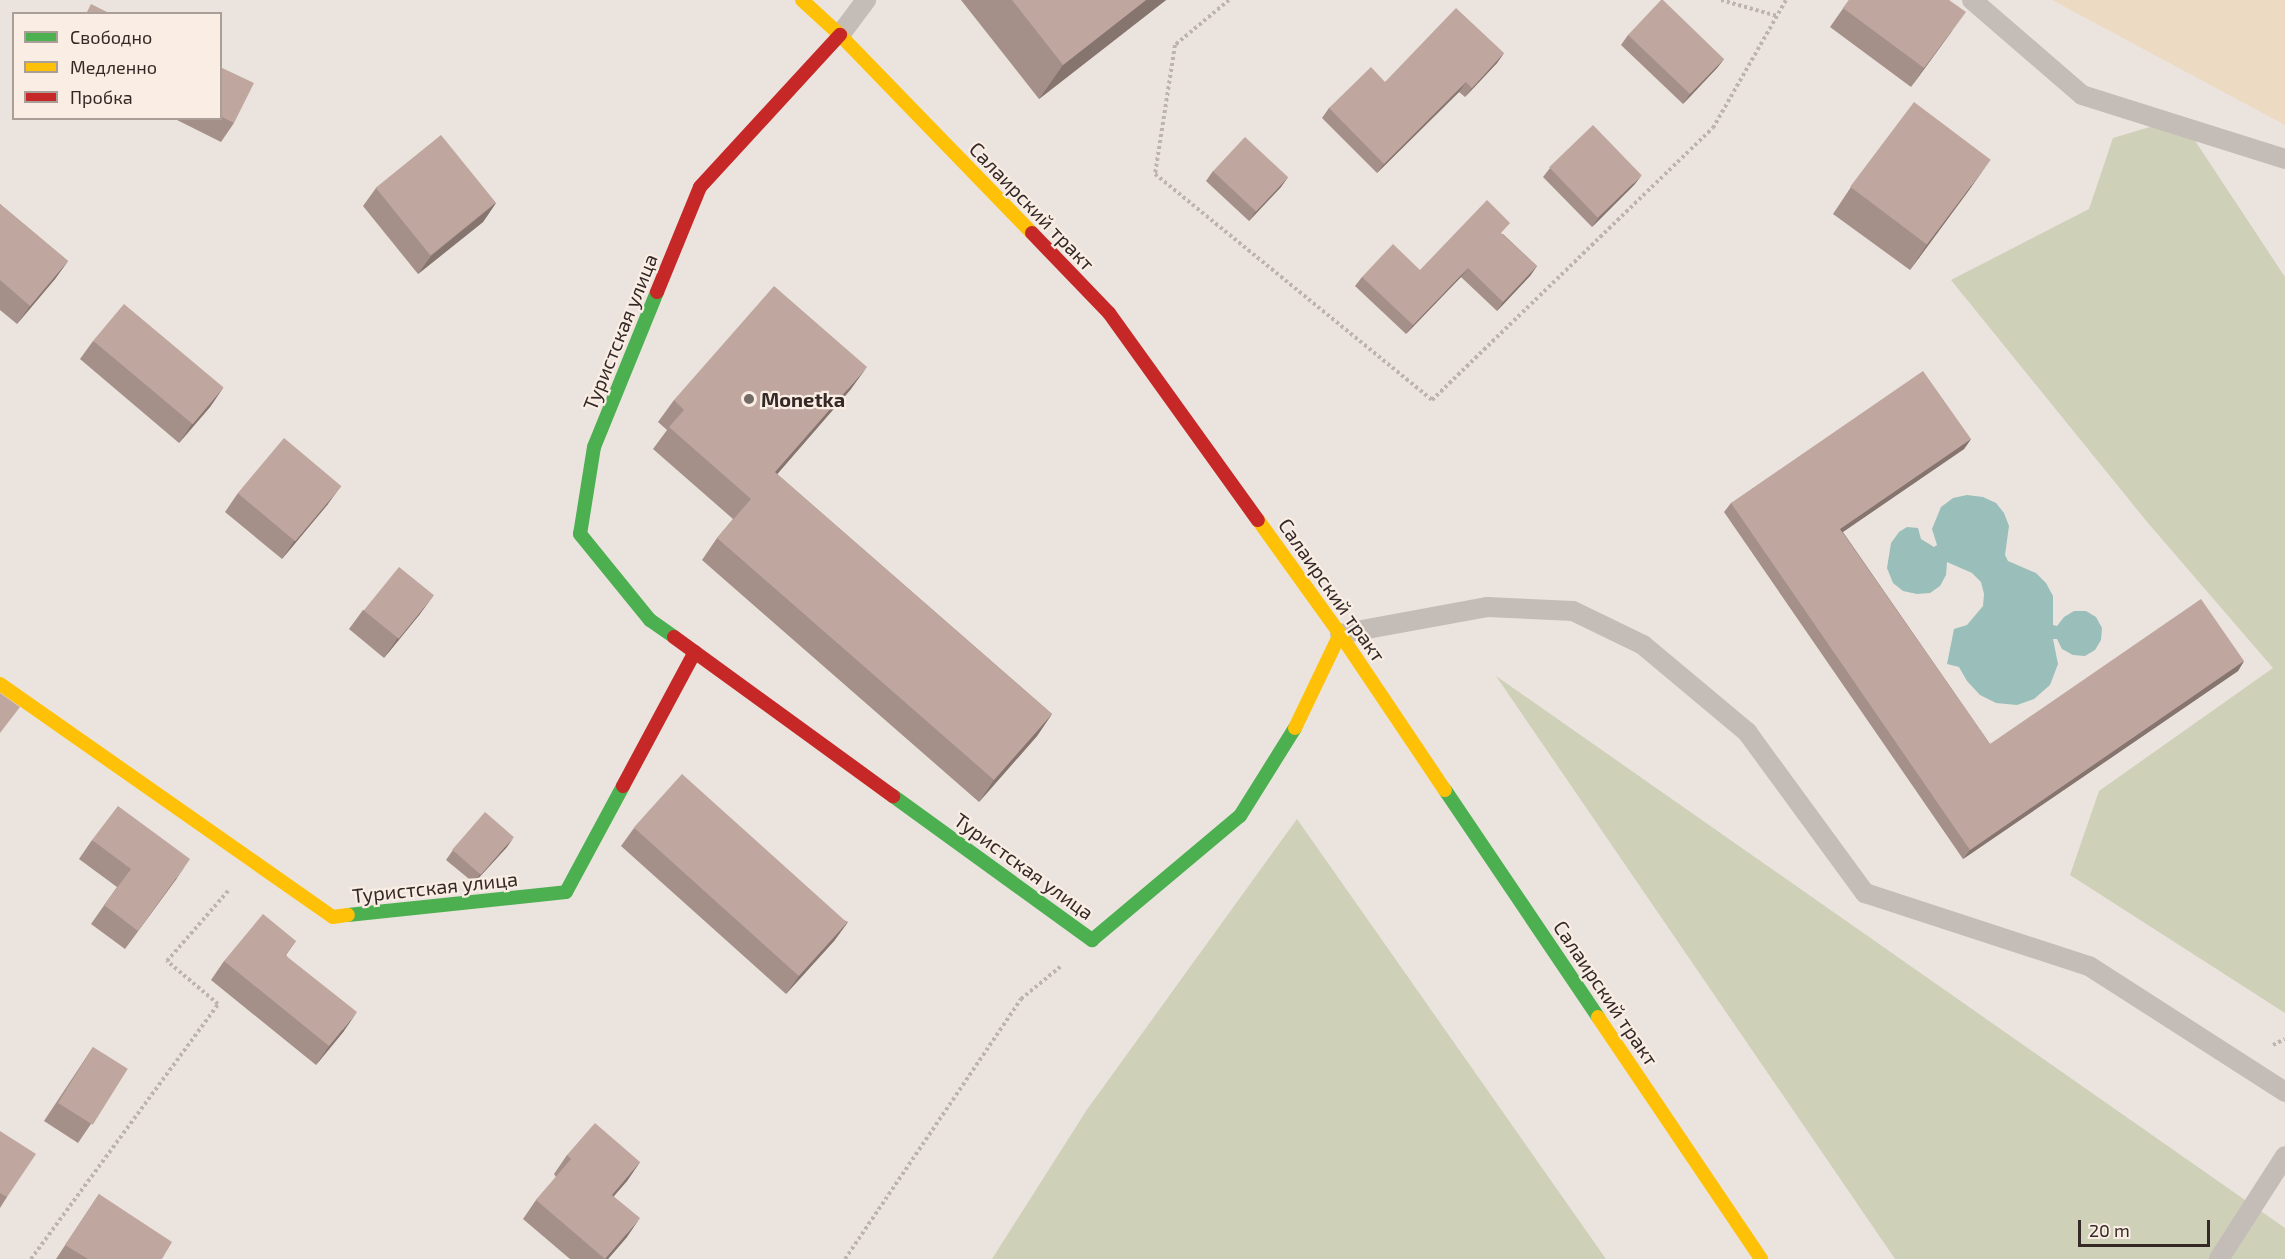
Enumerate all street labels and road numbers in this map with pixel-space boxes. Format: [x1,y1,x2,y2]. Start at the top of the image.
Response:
street label: Салаирский тракт [964,137,1100,275]
street label: Туристская улица [578,250,662,414]
street label: Салаирский тракт [1274,514,1390,666]
street label: Туристская улица [950,807,1098,925]
street label: Туристская улица [351,866,519,908]
street label: Салаирский тракт [1549,916,1663,1070]

